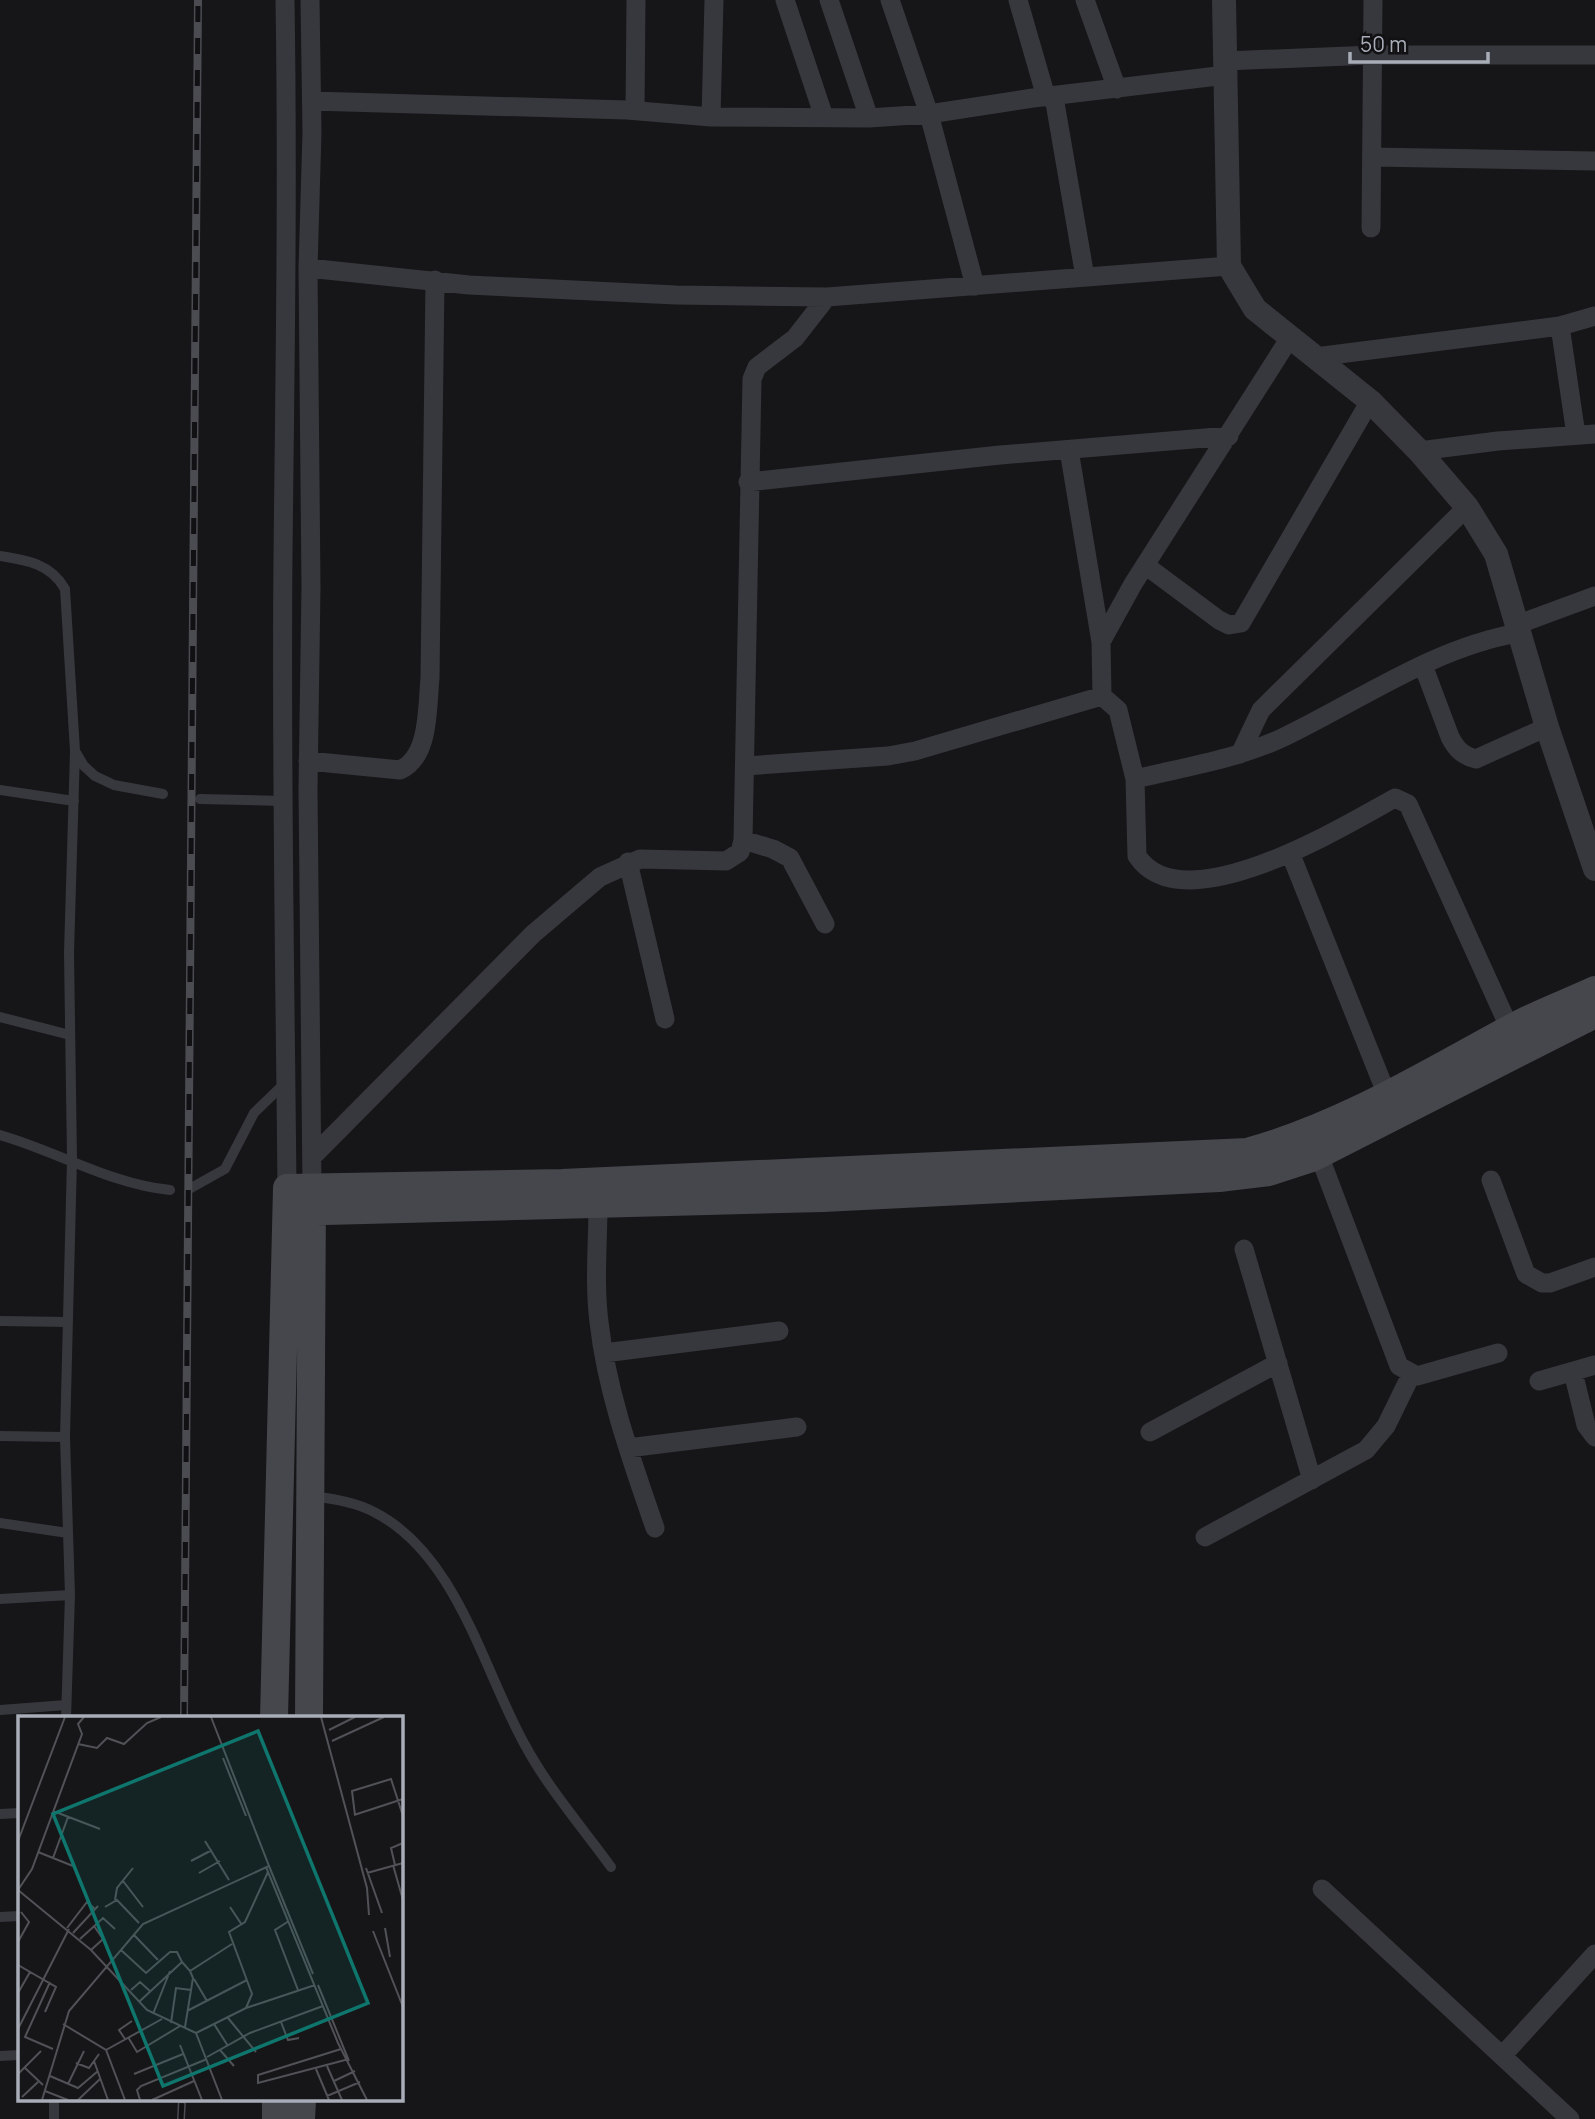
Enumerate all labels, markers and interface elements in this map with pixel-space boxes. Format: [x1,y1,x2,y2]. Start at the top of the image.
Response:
scale bar [1350,21,1488,65]
text: 50 m [1360,30,1407,58]
inset map [18,1716,402,2102]

